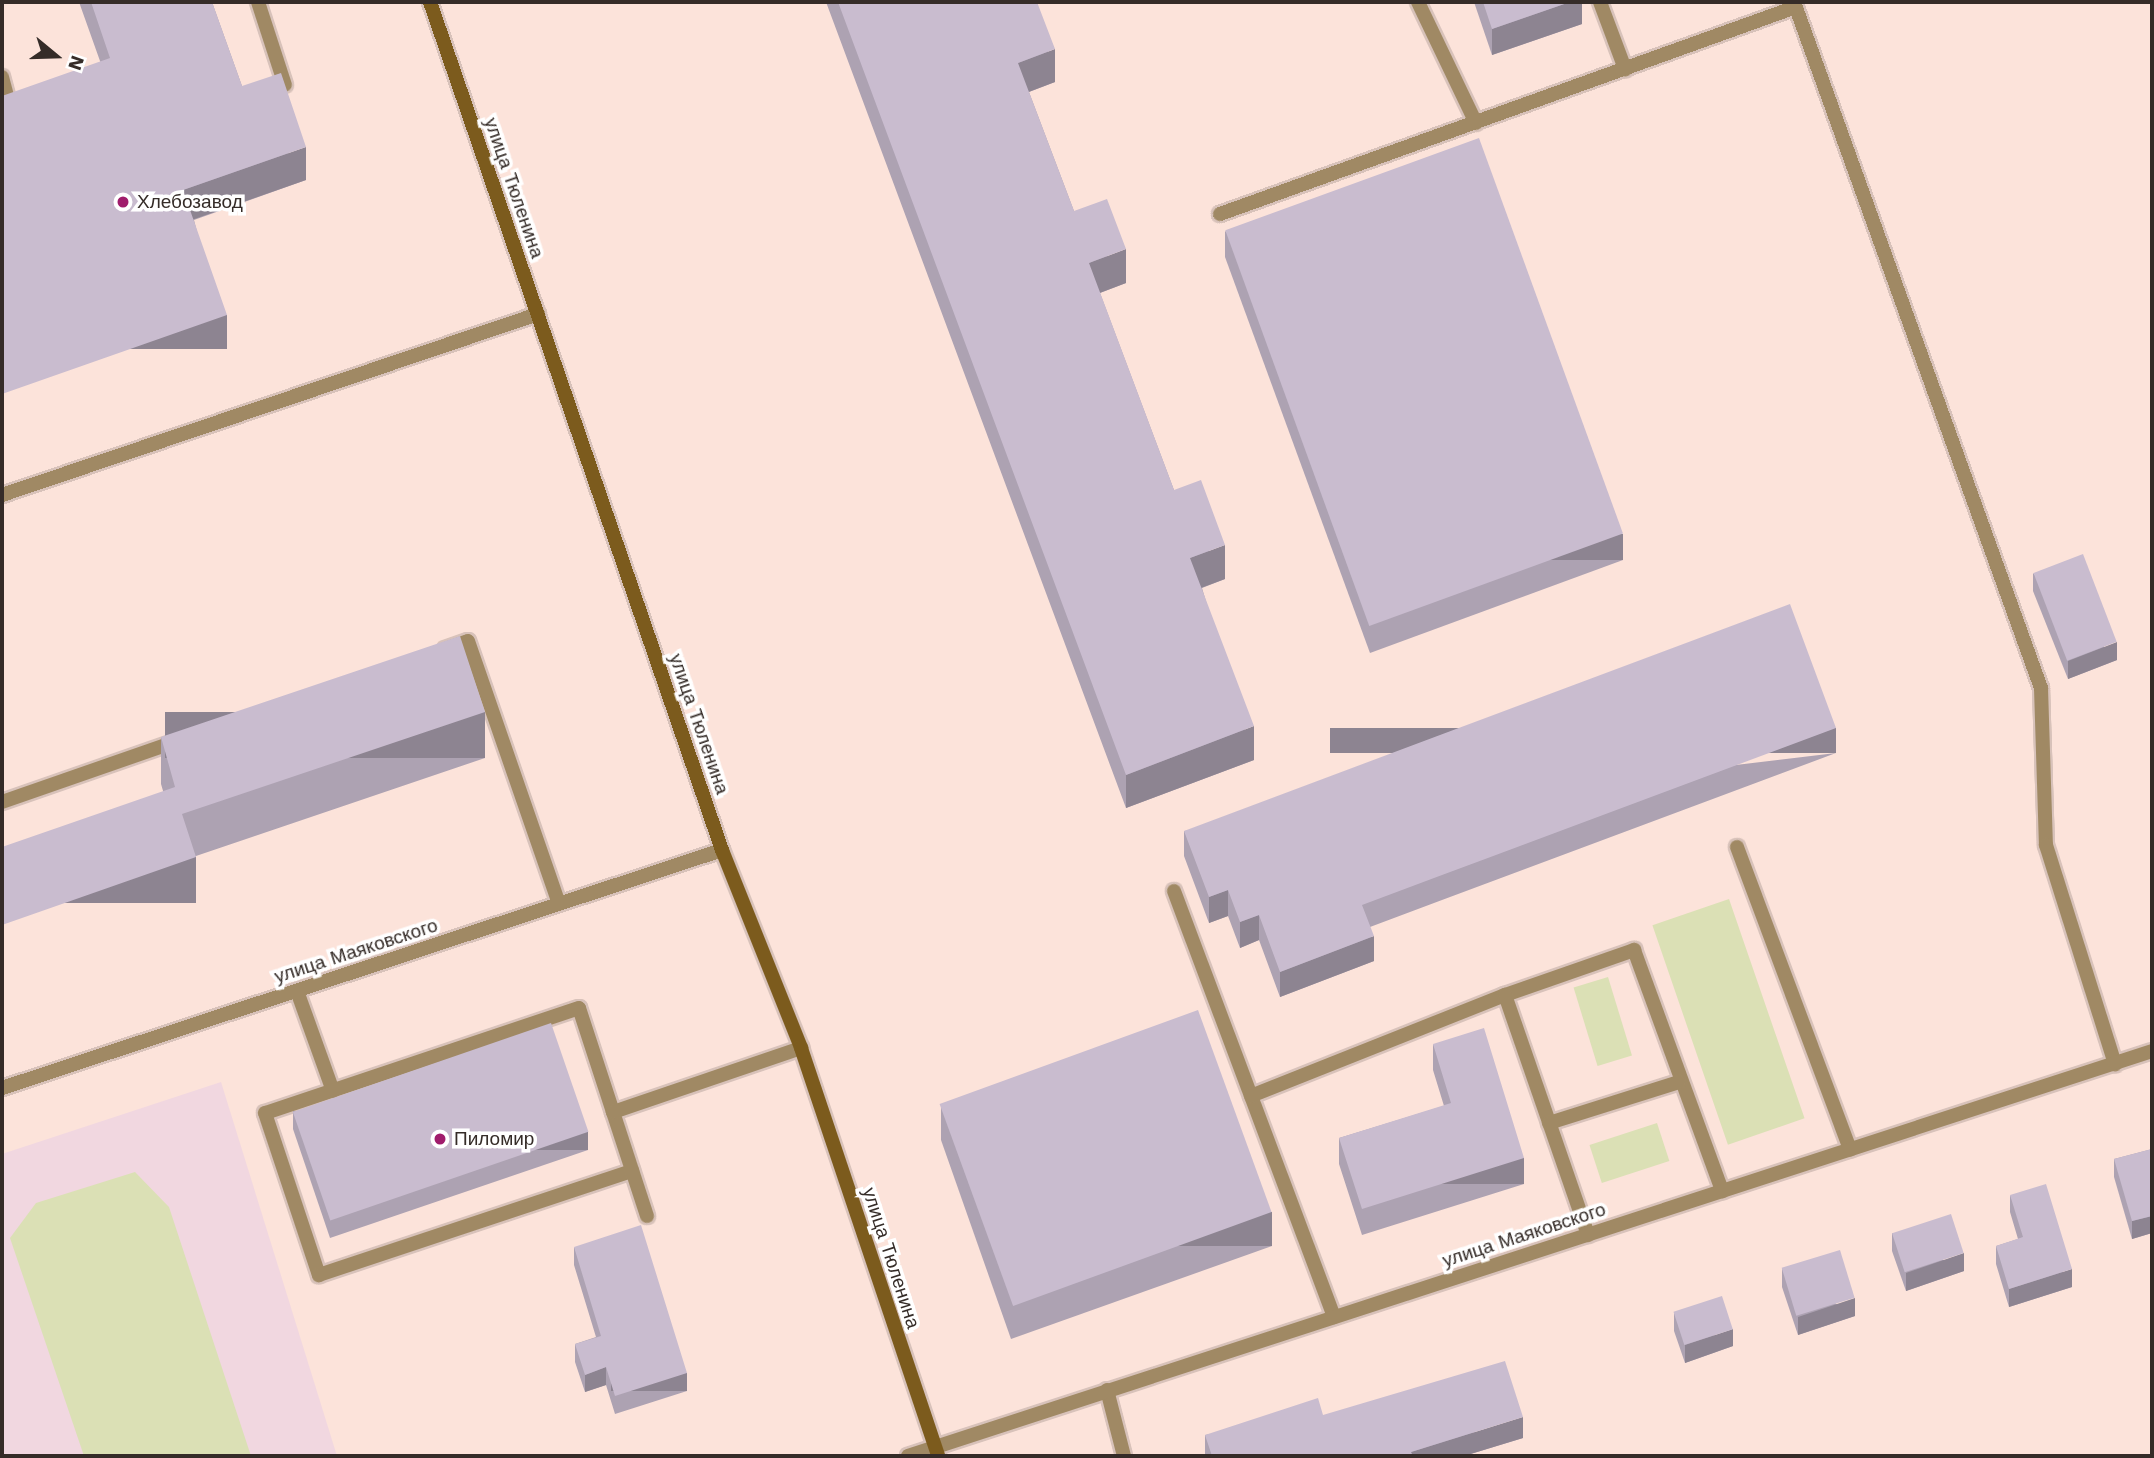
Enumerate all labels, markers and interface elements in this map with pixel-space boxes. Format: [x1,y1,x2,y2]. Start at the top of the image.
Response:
north arrow [21,21,91,91]
text: N [63,53,89,73]
street label: улица Тюленина [479,115,549,261]
place label: Хлебозавод [137,191,243,213]
marker: Хлебозавод [115,194,131,210]
street label: улица Тюленина [664,651,734,797]
street label: улица Маяковского [272,914,440,988]
place label: Пиломир [454,1128,534,1150]
marker: Пиломир [432,1131,448,1147]
street label: улица Тюленина [857,1185,925,1331]
street label: улица Маяковского [1440,1198,1608,1272]

